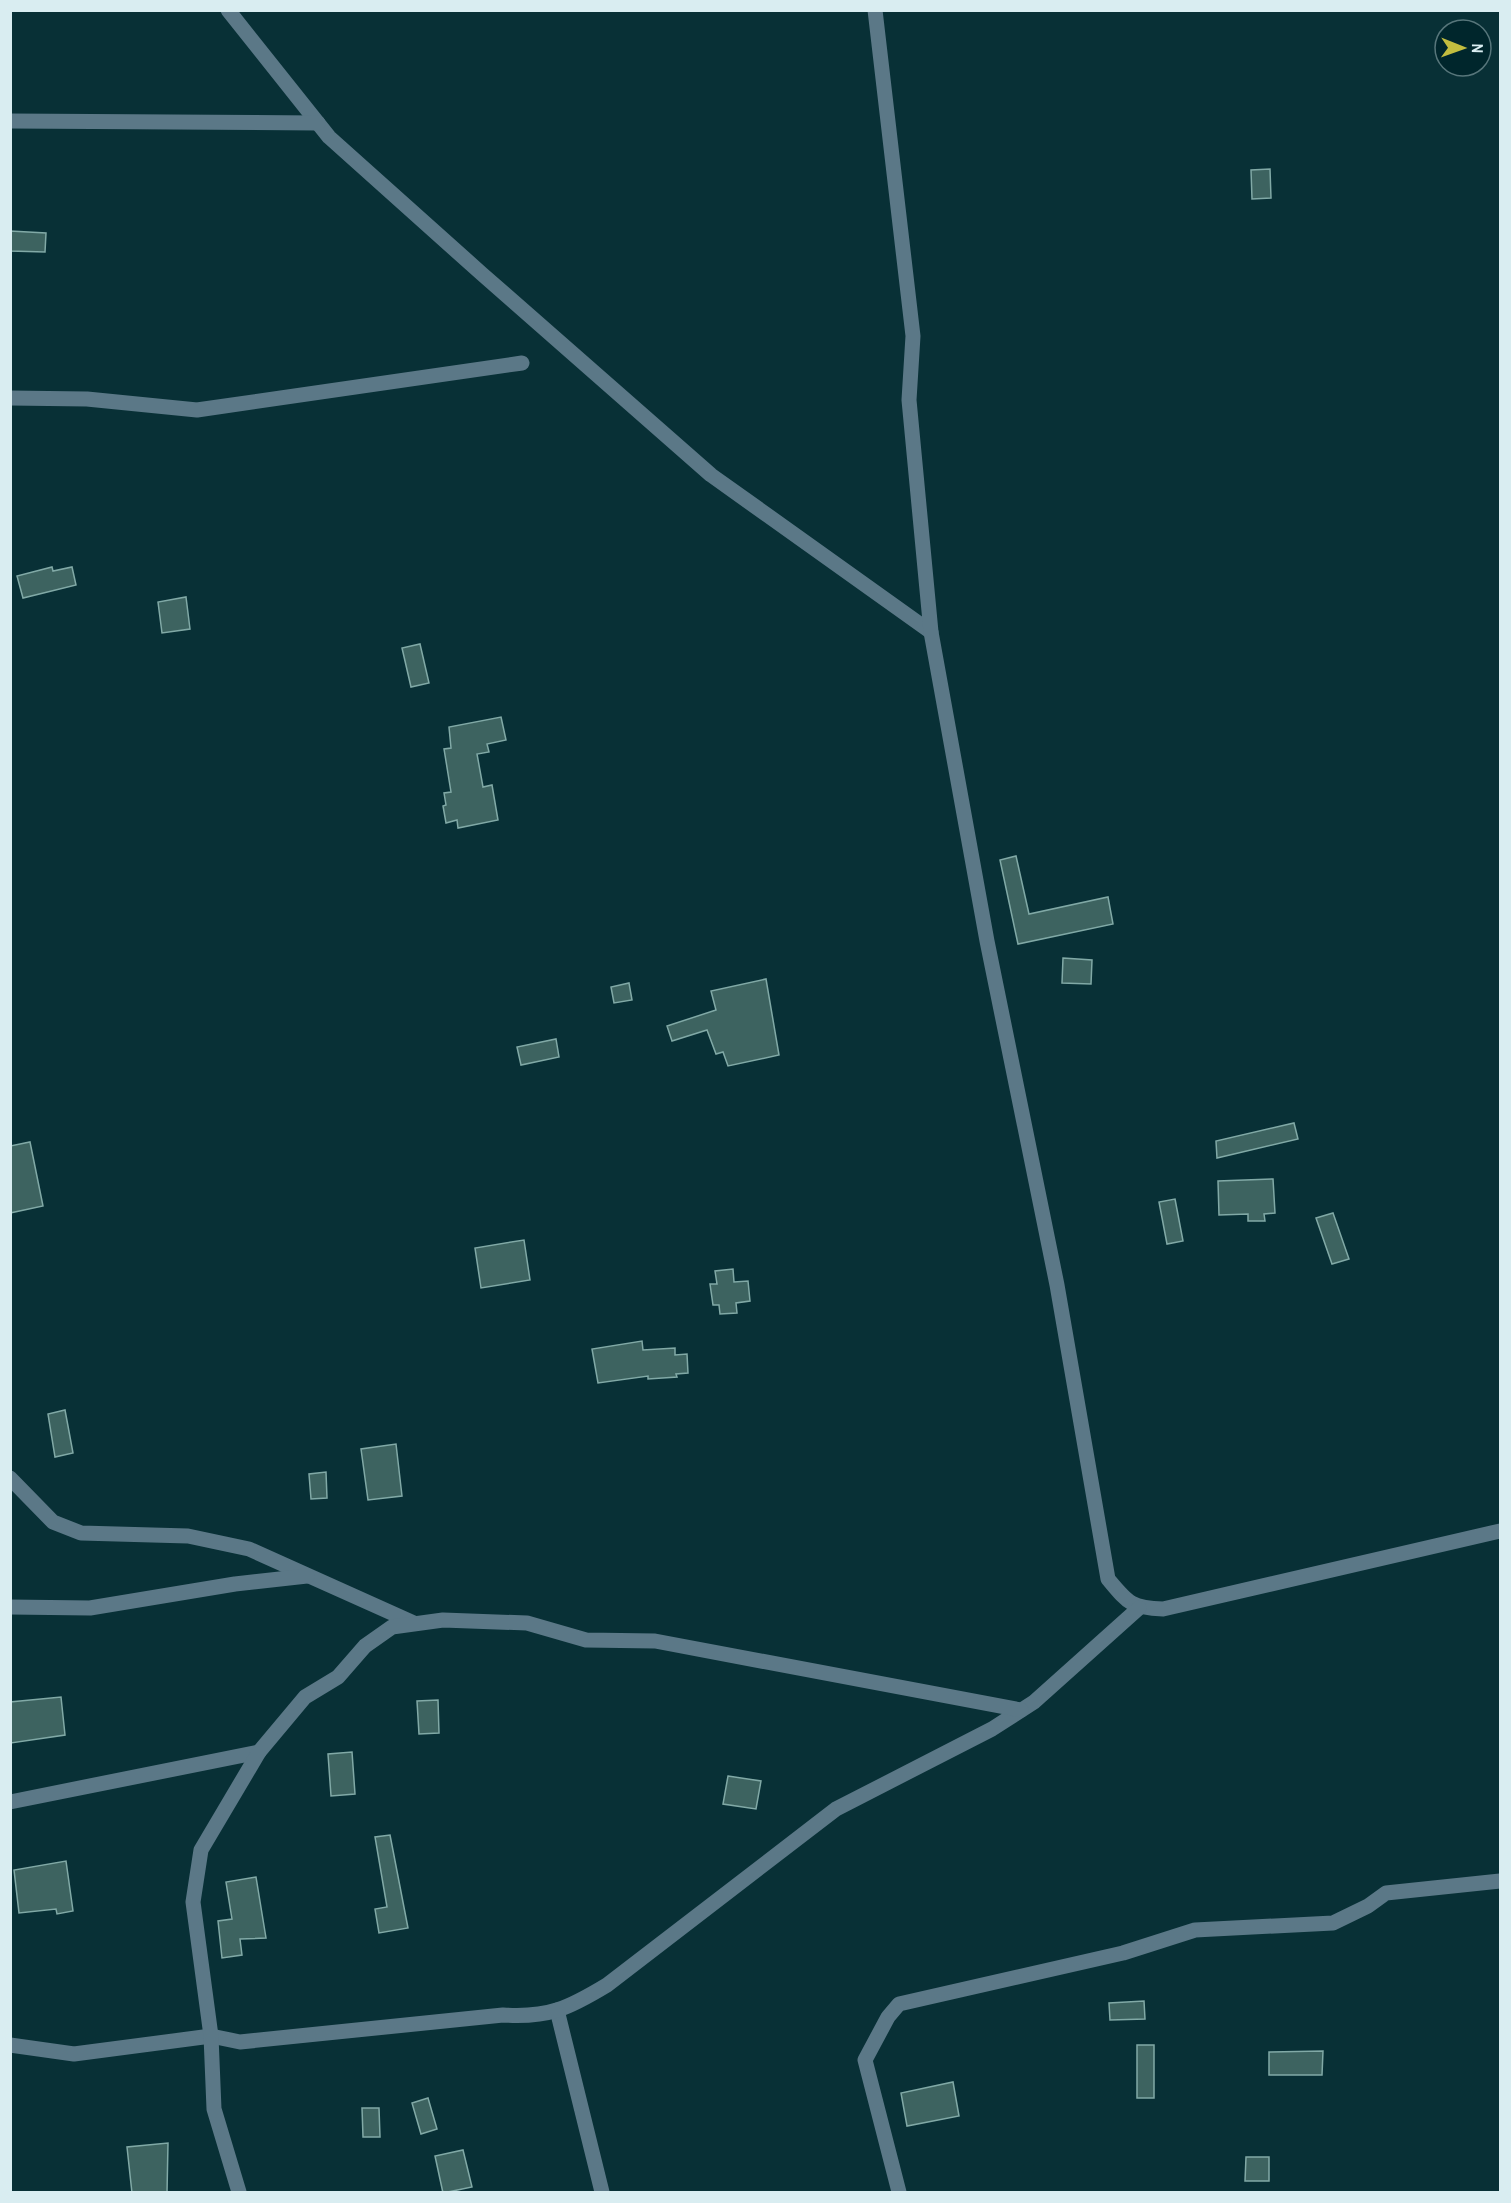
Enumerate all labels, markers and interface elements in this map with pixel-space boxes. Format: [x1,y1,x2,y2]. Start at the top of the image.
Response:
north arrow [1433,18,1493,78]
text: N [1467,43,1489,53]

